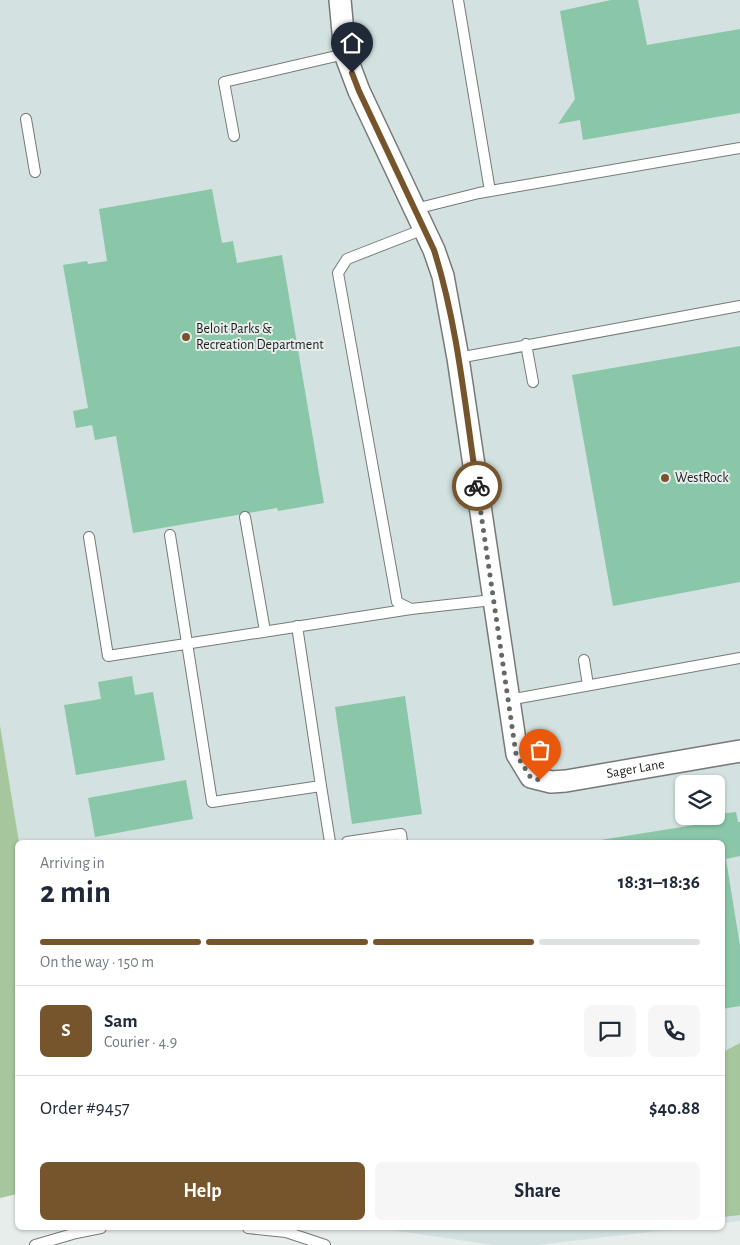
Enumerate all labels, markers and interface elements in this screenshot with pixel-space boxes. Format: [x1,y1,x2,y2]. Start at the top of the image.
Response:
pin [331,22,373,73]
icon: home [338,29,366,57]
place label: Beloit Parks & Recreation Department [196,322,324,352]
marker: Beloit Parks & Recreation Department [180,331,192,343]
courier [452,461,502,511]
place label: WestRock [675,471,729,485]
icon: bike [463,472,491,500]
marker: WestRock [659,472,671,484]
pin [519,729,561,780]
icon: bag [526,736,554,764]
street label: Sager Lane [605,757,666,781]
map controls [675,775,725,825]
button: layers [675,775,725,825]
text: Arriving in [40,855,105,871]
text: 18:31–18:36 [618,873,700,892]
text: 2 min [40,876,111,908]
text: On the way · 150 m [40,954,154,970]
button: chat [584,1005,636,1057]
button: phone [648,1005,700,1057]
text: Sam [104,1012,138,1031]
text: S [61,1021,71,1040]
text: Courier · 4.9 [104,1034,177,1050]
text: Order #9457 [40,1099,130,1118]
text: $40.88 [649,1099,700,1118]
button: Help [40,1162,365,1220]
button: Share [375,1162,700,1220]

